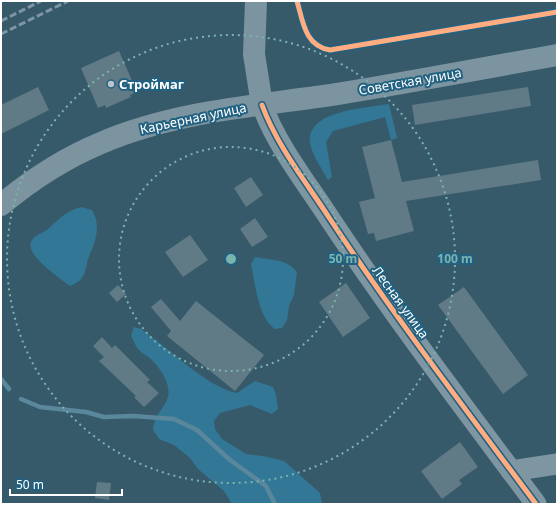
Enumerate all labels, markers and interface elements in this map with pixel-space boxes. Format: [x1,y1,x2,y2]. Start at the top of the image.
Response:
street label: Советская улица [357,63,463,99]
place label: Строймаг [119,75,184,93]
marker: Строймаг [106,79,116,89]
street label: Карьерная улица [138,98,248,138]
text: 50 m [329,250,357,267]
text: 100 m [437,250,473,267]
centre of rings [224,252,238,266]
street label: Лесная улица [369,262,433,342]
scale bar [10,471,122,497]
text: 50 m [16,476,44,493]

